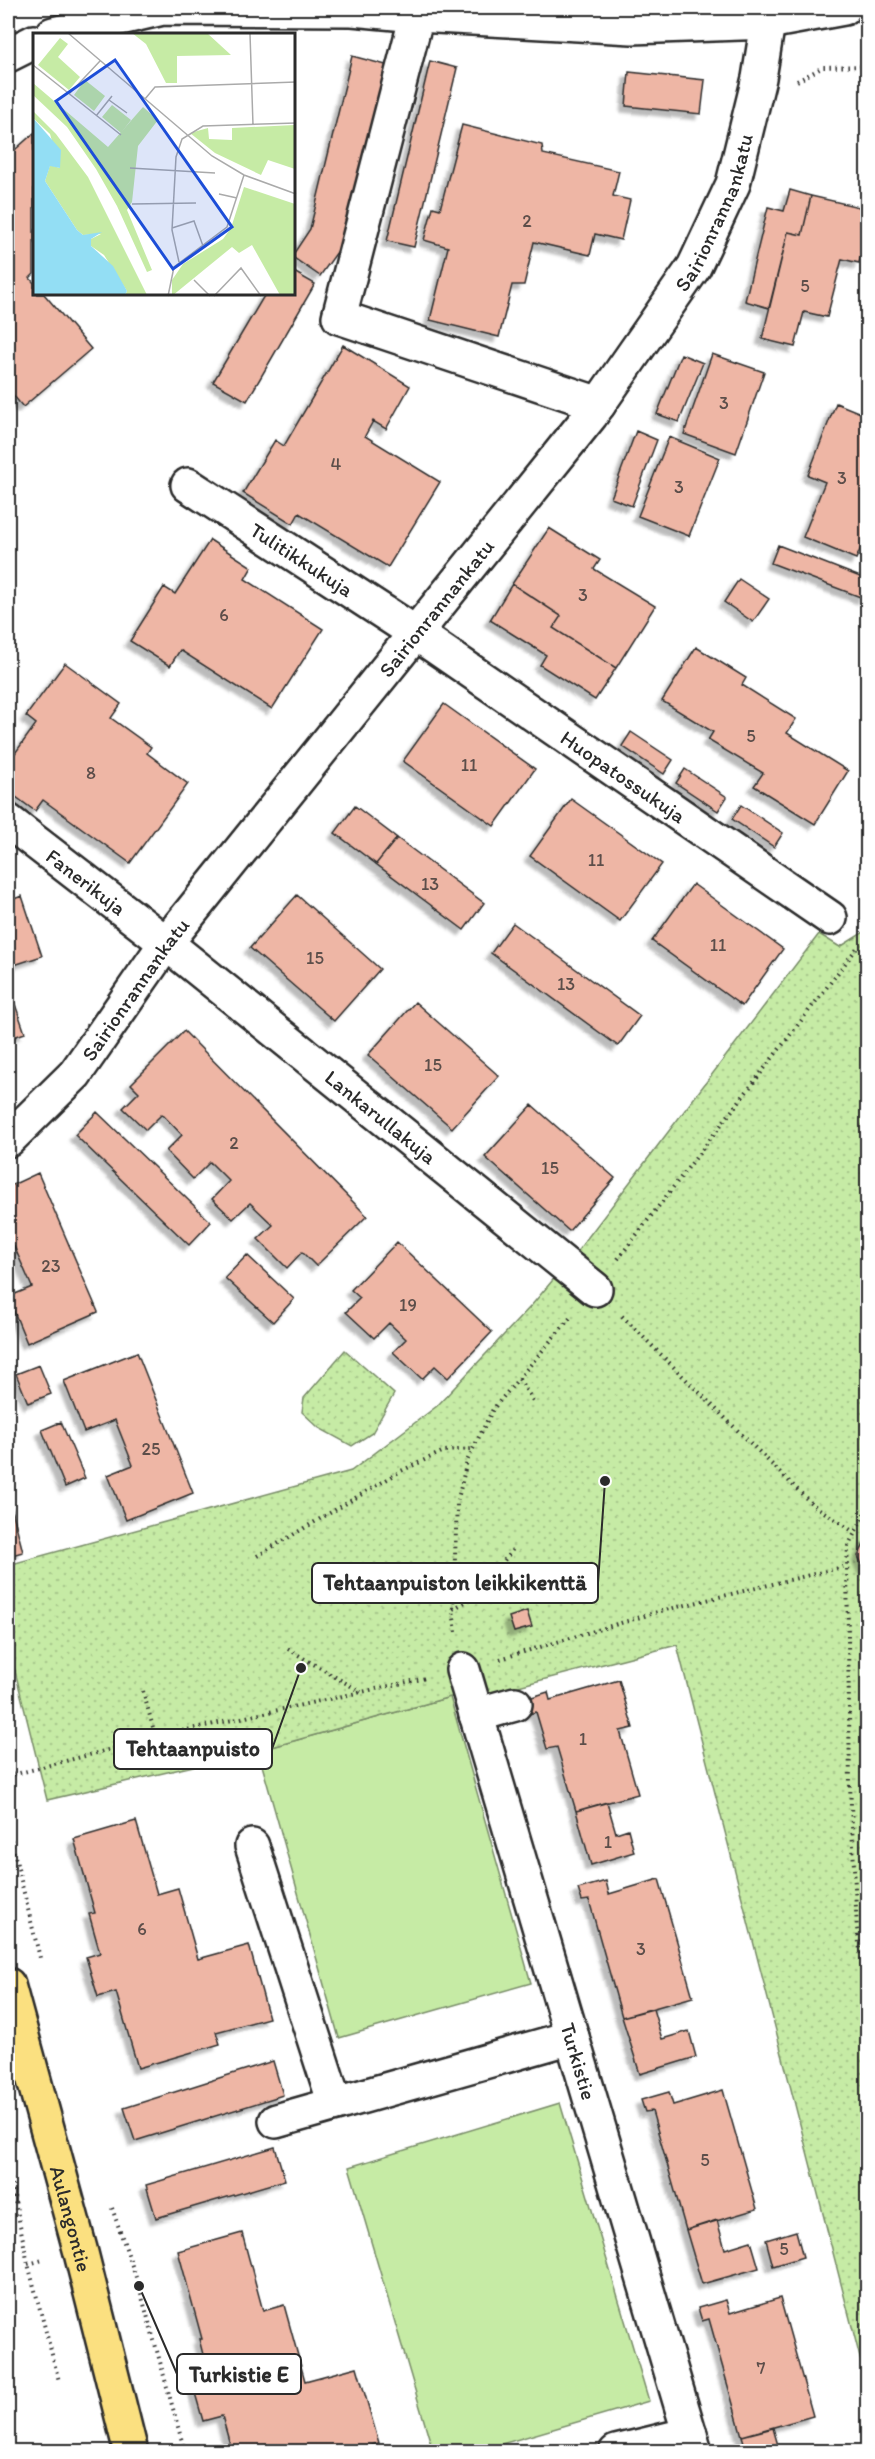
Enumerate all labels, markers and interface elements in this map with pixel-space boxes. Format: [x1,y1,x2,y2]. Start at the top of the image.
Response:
inset map [33,33,296,296]
street label: Sairionrannankatu [669,131,757,296]
house number: 2 [522,210,532,232]
house number: 5 [800,275,810,297]
house number: 3 [719,392,729,414]
house number: 4 [331,453,342,475]
house number: 3 [837,467,847,489]
house number: 3 [674,476,684,498]
street label: Tulitikkukuja [246,516,358,602]
street label: Sairionrannankatu [373,534,499,682]
house number: 3 [578,584,588,606]
house number: 6 [219,604,229,626]
street label: Huopatossukuja [556,724,691,828]
house number: 5 [746,725,756,747]
house number: 11 [461,754,477,776]
house number: 8 [86,762,96,784]
street label: Fanerikuja [41,843,131,920]
house number: 11 [588,849,604,871]
house number: 13 [421,873,439,895]
street label: Sairionrannankatu [76,912,194,1065]
house number: 11 [710,934,726,956]
house number: 15 [306,947,324,969]
house number: 13 [557,973,575,995]
house number: 15 [424,1054,442,1076]
street label: Lankarullakuja [320,1064,442,1169]
house number: 2 [229,1132,239,1154]
house number: 15 [541,1157,559,1179]
house number: 23 [41,1255,61,1277]
house number: 19 [399,1294,417,1316]
house number: 25 [142,1438,160,1460]
callout: Tehtaanpuiston leikkikenttä [312,1563,598,1603]
text: Tehtaanpuiston leikkikenttä [322,1569,587,1596]
house number: 1 [579,1728,587,1750]
callout: Tehtaanpuisto [114,1729,272,1769]
text: Tehtaanpuisto [125,1735,260,1762]
house number: 1 [604,1831,612,1853]
house number: 6 [137,1918,147,1940]
house number: 3 [636,1938,646,1960]
street label: Turkistie [556,2020,602,2103]
house number: 5 [700,2149,710,2171]
street label: Aulangontie [45,2163,98,2274]
house number: 5 [779,2238,789,2260]
callout: Turkistie E [177,2354,301,2394]
house number: 7 [757,2357,766,2379]
text: Turkistie E [188,2361,289,2388]

